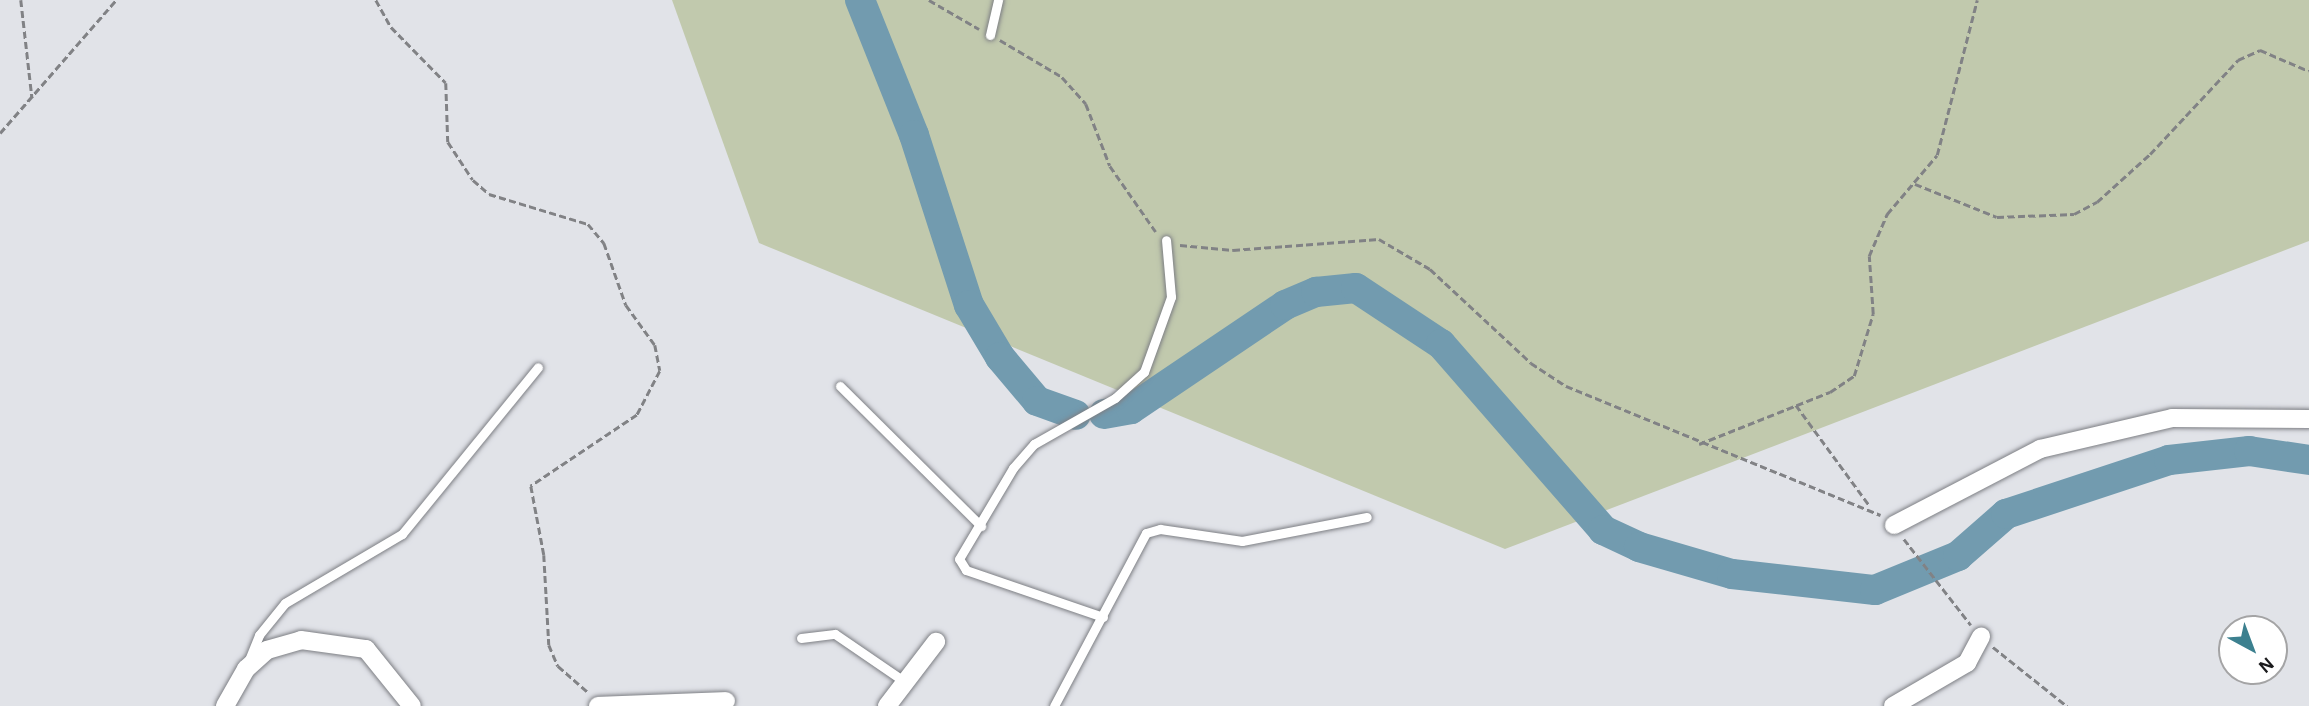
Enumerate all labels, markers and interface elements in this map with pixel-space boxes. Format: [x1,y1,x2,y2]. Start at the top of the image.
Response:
north arrow [2218,615,2288,685]
text: N [2255,653,2277,676]

